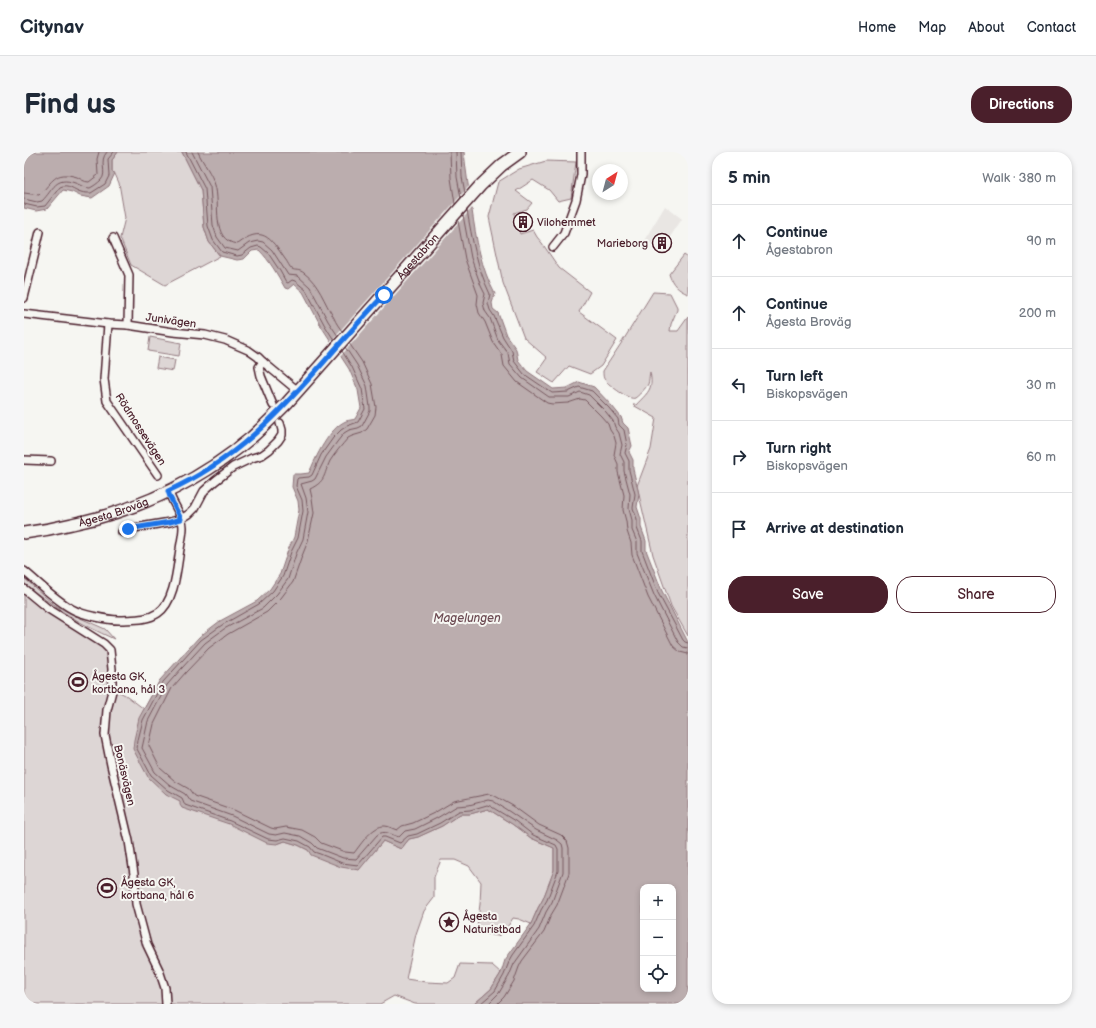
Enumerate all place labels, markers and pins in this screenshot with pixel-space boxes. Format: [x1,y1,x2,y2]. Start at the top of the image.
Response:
building icon: Vilohemmet [512,211,534,233]
place label: Vilohemmet [537,216,596,229]
building icon: Marieborg [651,232,673,254]
place label: Marieborg [597,237,648,250]
place label: Ågesta GK, kortbana, hål 3 [92,669,165,696]
sports icon: Ågesta GK, kortbana, hål 3 [67,671,89,693]
place label: Ågesta GK, kortbana, hål 6 [121,875,194,902]
sports icon: Ågesta GK, kortbana, hål 6 [96,877,118,899]
place label: Ågesta Naturistbad [463,909,521,936]
place icon: Ågesta Naturistbad [438,911,460,933]

